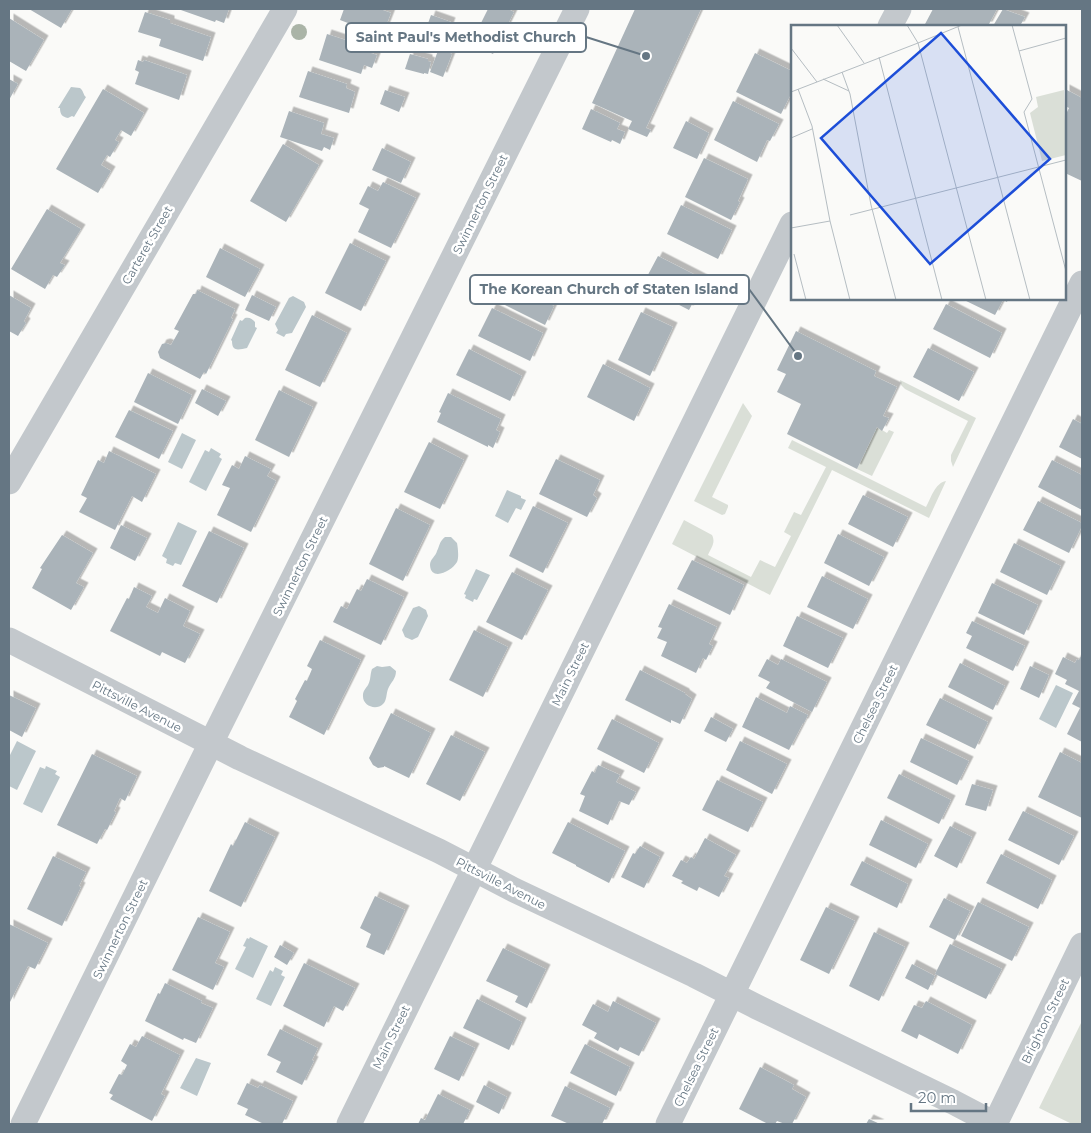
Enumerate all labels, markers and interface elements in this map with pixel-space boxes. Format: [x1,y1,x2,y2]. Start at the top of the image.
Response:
callout: Saint Paul's Methodist Church [346,23,586,52]
inset map [791,25,1066,300]
text: Saint Paul's Methodist Church [356,28,576,46]
street label: Swinnerton Street [449,152,511,256]
street label: Carteret Street [118,203,176,287]
callout: The Korean Church of Staten Island [470,275,749,304]
text: The Korean Church of Staten Island [480,280,739,298]
street label: Swinnerton Street [269,514,331,618]
street label: Main Street [548,639,592,708]
street label: Chelsea Street [849,662,901,746]
street label: Pittsville Avenue [90,677,184,735]
street label: Pittsville Avenue [454,854,548,912]
street label: Swinnerton Street [89,877,151,981]
street label: Brighton Street [1018,976,1072,1066]
street label: Main Street [369,1002,413,1071]
street label: Chelsea Street [670,1025,722,1109]
scale bar [911,1080,986,1112]
text: 20 m [918,1088,956,1107]

